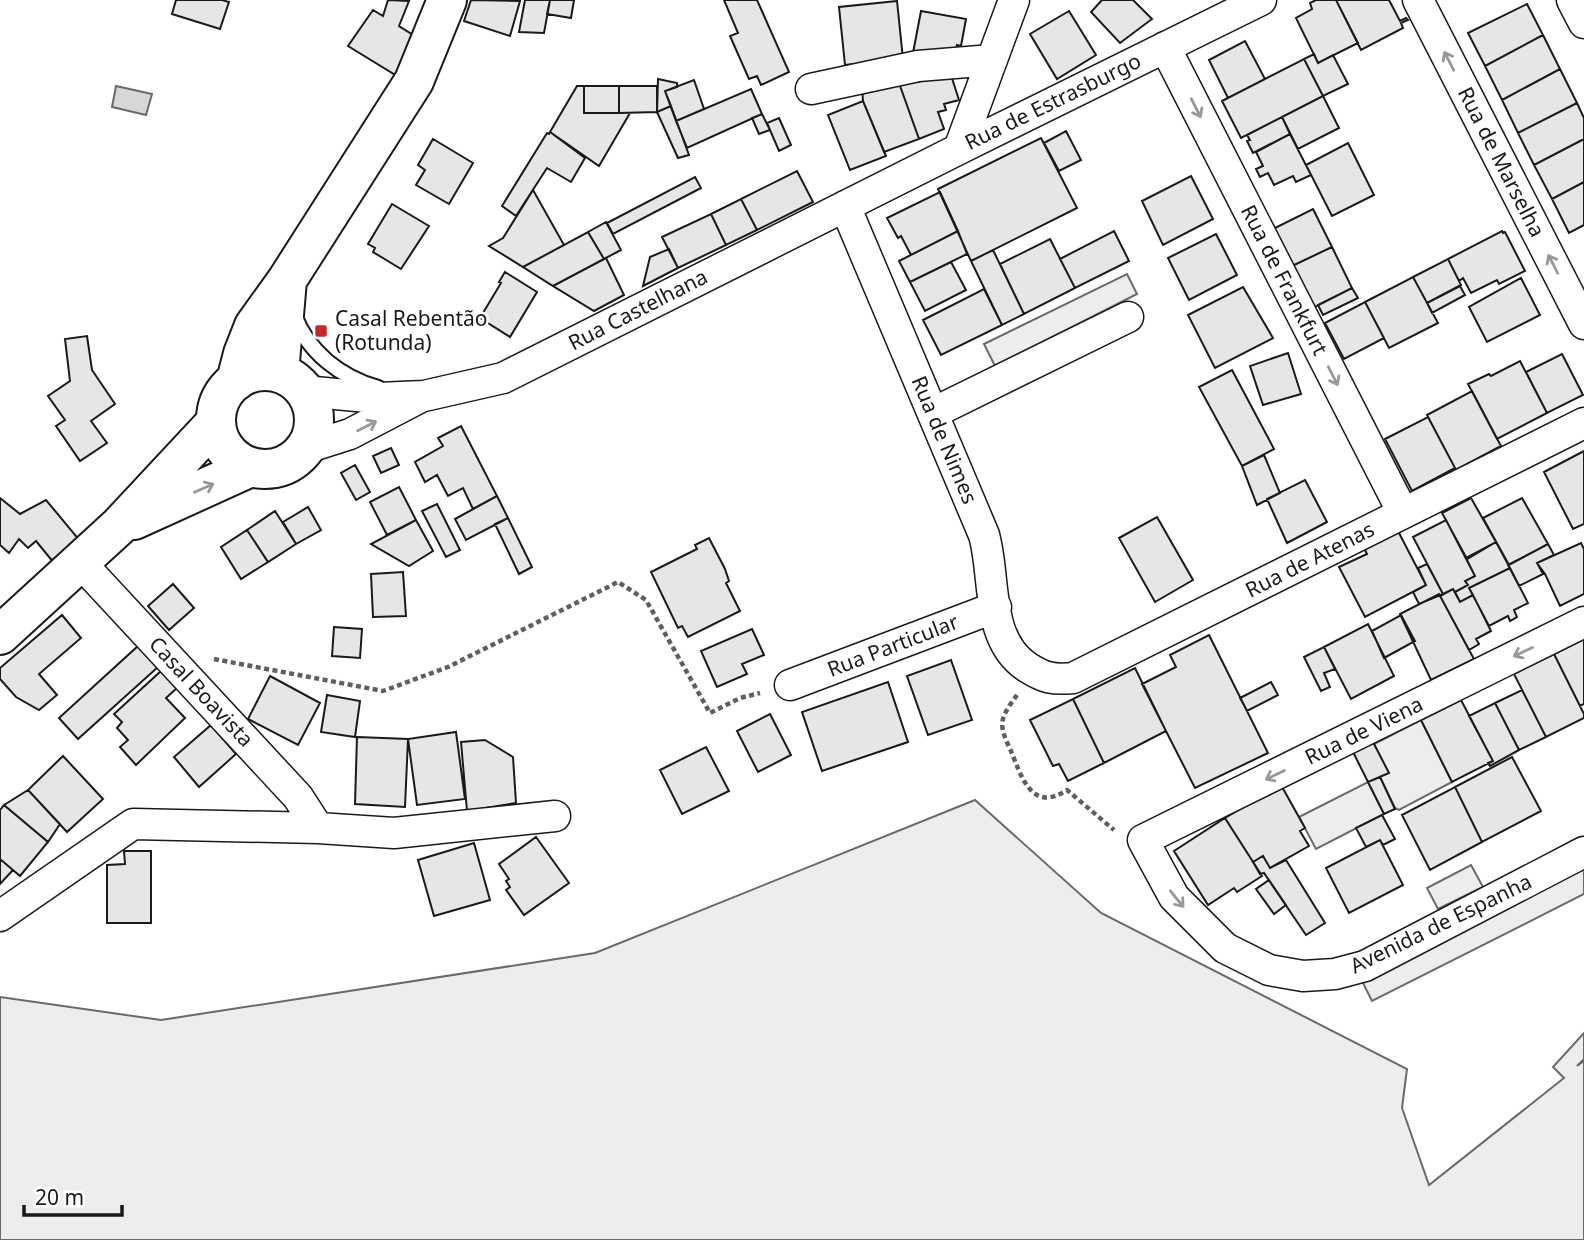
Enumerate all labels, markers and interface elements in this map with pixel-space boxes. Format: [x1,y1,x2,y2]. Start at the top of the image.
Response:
street label: Rua de Estrasburgo [960,46,1145,156]
one-way arrow [1442,51,1455,72]
street label: Rua de Marselha [1452,82,1552,241]
one-way arrow [1190,97,1204,118]
street label: Rua de Frankfurt [1235,200,1335,360]
one-way arrow [1545,254,1559,275]
street label: Rua Castelhana [563,262,712,356]
place label: Casal Rebentão (Rotunda) [335,304,487,356]
marker: Casal Rebentão (Rotunda) [313,323,329,339]
one-way arrow [1327,365,1340,386]
street label: Rua de Nimes [905,371,984,508]
one-way arrow [356,418,377,432]
one-way arrow [192,481,214,494]
street label: Rua de Atenas [1240,515,1379,604]
street label: Rua Particular [823,607,963,683]
street label: Casal Boavista [143,630,260,753]
one-way arrow [1513,646,1534,660]
street label: Rua de Viena [1300,689,1427,771]
one-way arrow [1265,768,1286,782]
street label: Avenida de Espanha [1345,867,1536,979]
one-way arrow [1169,890,1185,908]
scale bar [24,1174,122,1218]
text: 20 m [35,1183,84,1211]

